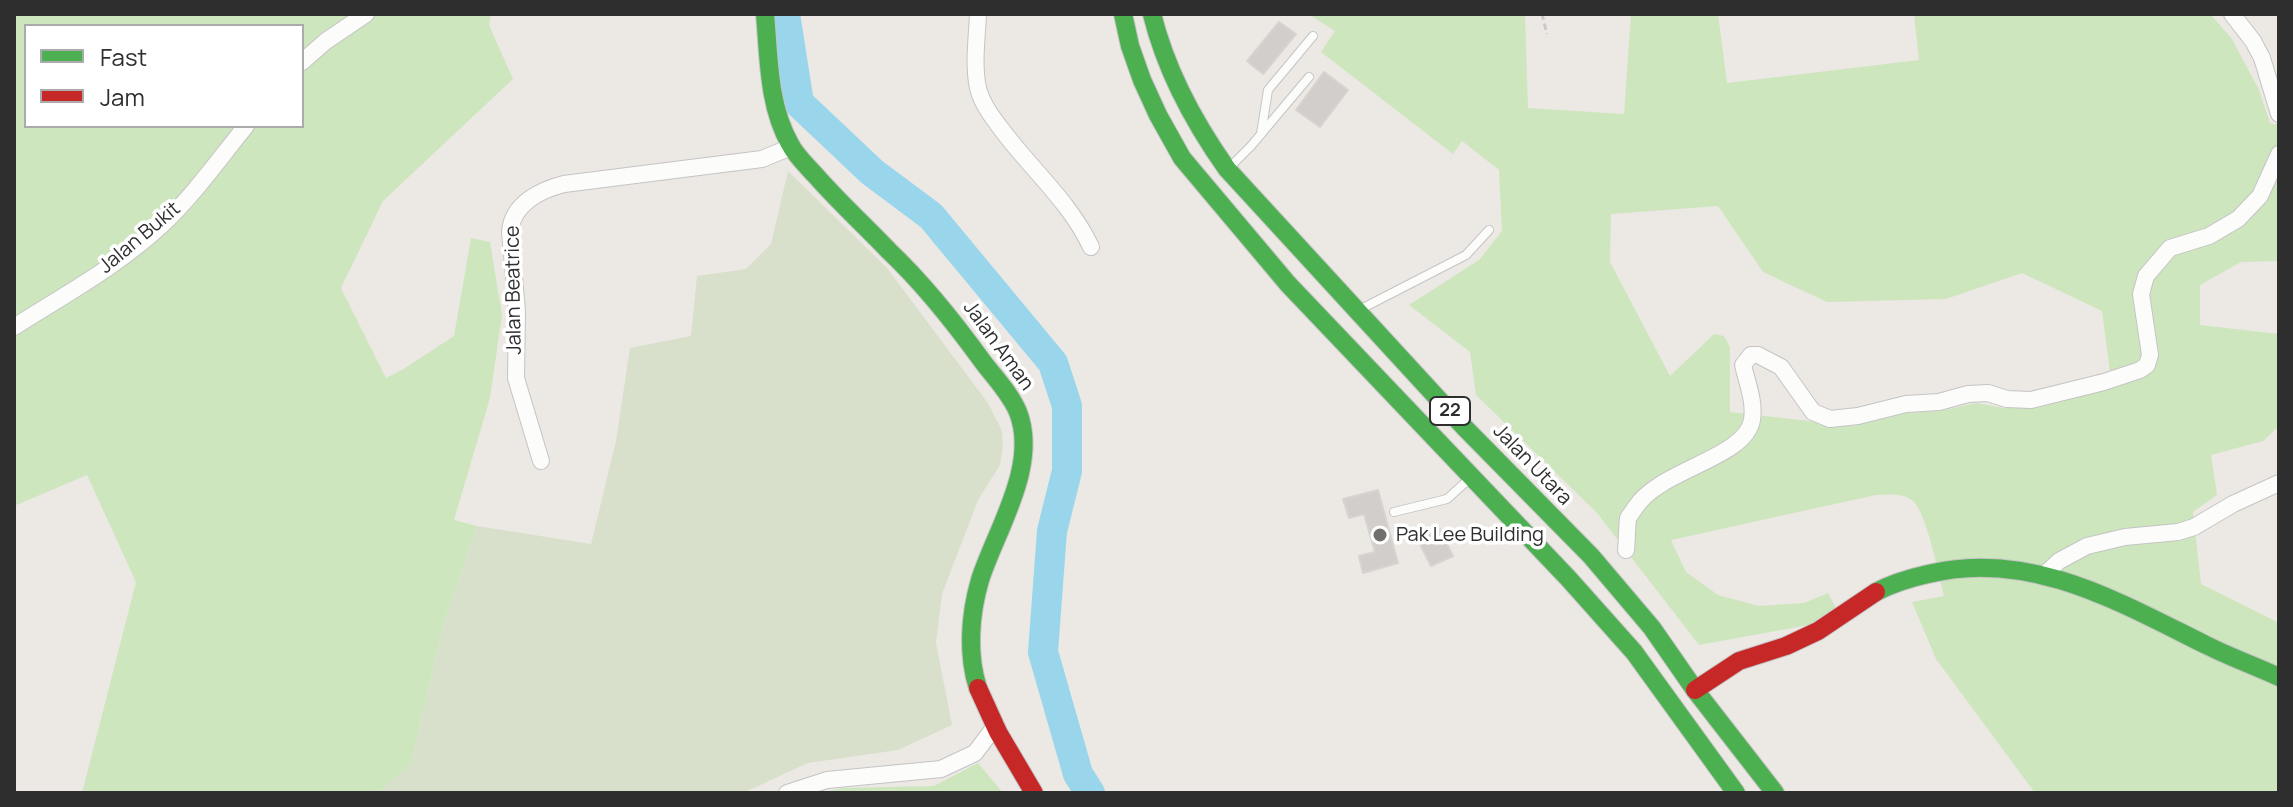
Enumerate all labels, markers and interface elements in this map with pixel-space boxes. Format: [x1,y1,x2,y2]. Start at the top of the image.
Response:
legend [24,24,304,128]
text: Fast [100,40,147,73]
text: Jam [100,80,145,113]
street label: Jalan Bukit [94,197,186,279]
street label: Jalan Beatrice [501,225,527,355]
street label: Jalan Aman [958,297,1038,395]
road number: 22 [1430,397,1470,425]
street label: Jalan Utara [1488,420,1576,510]
place label: Pak Lee Building [1396,523,1544,547]
marker: Pak Lee Building [1371,526,1389,544]

